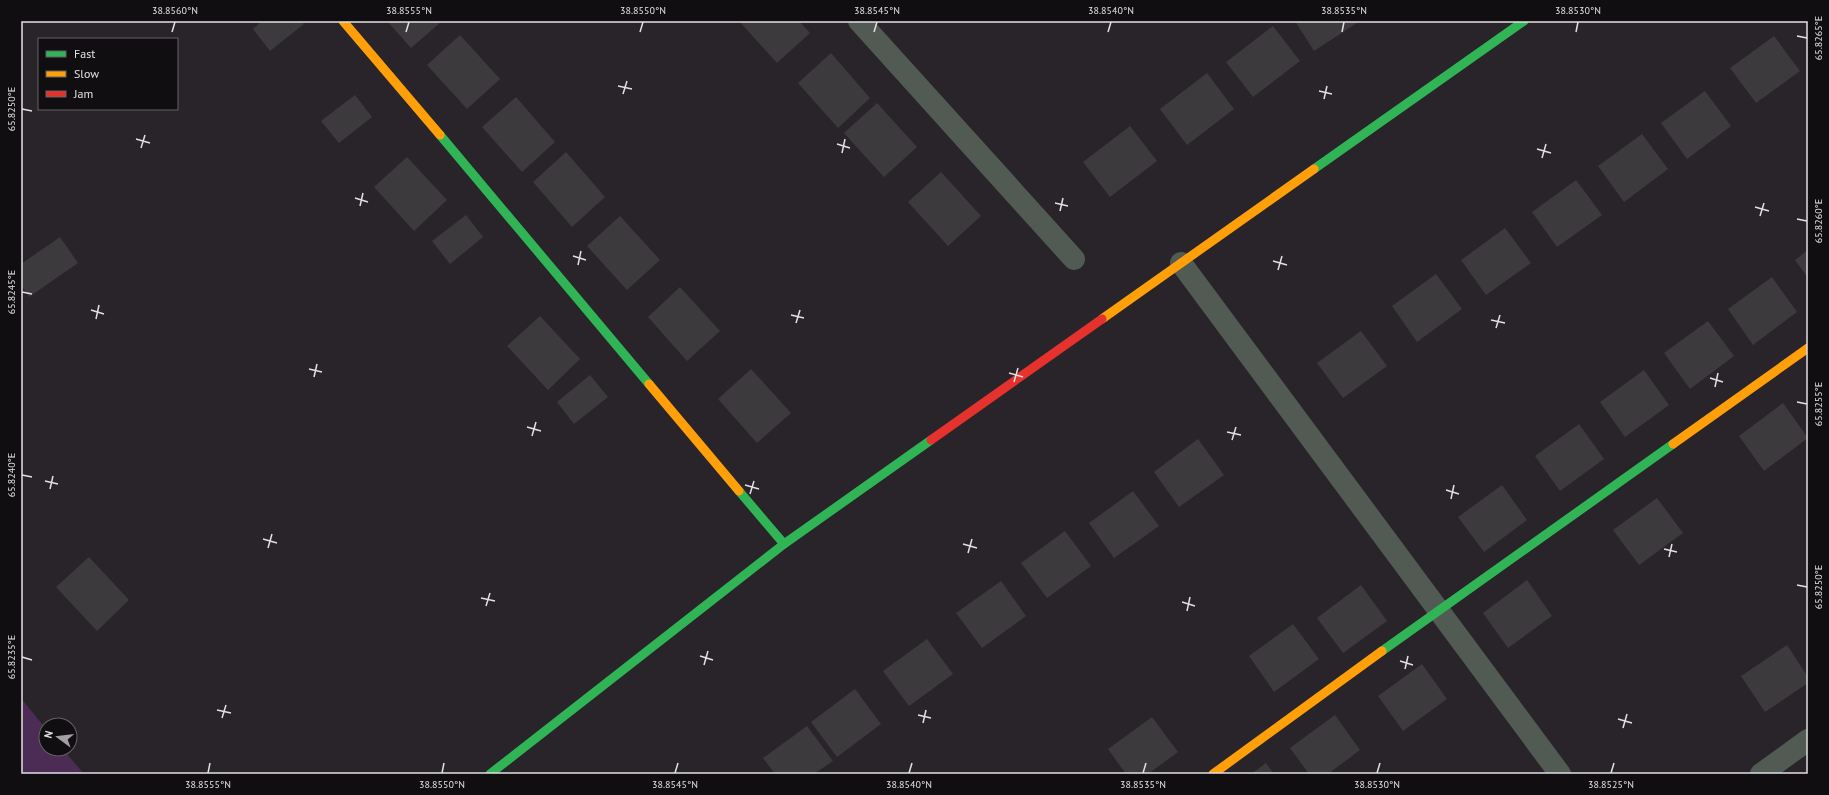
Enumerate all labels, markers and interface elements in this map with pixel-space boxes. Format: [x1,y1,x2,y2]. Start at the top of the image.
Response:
text: 38.8560°N [152,4,198,17]
text: 38.8555°N [386,4,432,17]
text: 38.8550°N [620,4,666,17]
text: 38.8545°N [854,4,900,17]
text: 38.8540°N [1088,4,1134,17]
text: 38.8535°N [1321,4,1367,17]
text: 38.8530°N [1555,4,1601,17]
text: 65.8265°E [1812,16,1825,60]
legend [38,38,178,110]
text: Fast [74,46,95,61]
text: Slow [74,66,99,81]
text: Jam [73,86,93,101]
text: 65.8250°E [5,87,18,131]
text: 65.8260°E [1812,199,1825,243]
text: 65.8245°E [5,270,18,314]
text: 65.8255°E [1812,382,1825,426]
text: 65.8240°E [5,453,18,497]
text: 65.8250°E [1812,565,1825,609]
text: 65.8235°E [5,635,18,679]
north arrow [38,717,78,757]
text: N [41,729,56,740]
text: 38.8555°N [185,778,231,791]
text: 38.8550°N [419,778,465,791]
text: 38.8545°N [652,778,698,791]
text: 38.8540°N [886,778,932,791]
text: 38.8535°N [1120,778,1166,791]
text: 38.8530°N [1354,778,1400,791]
text: 38.8525°N [1588,778,1634,791]

